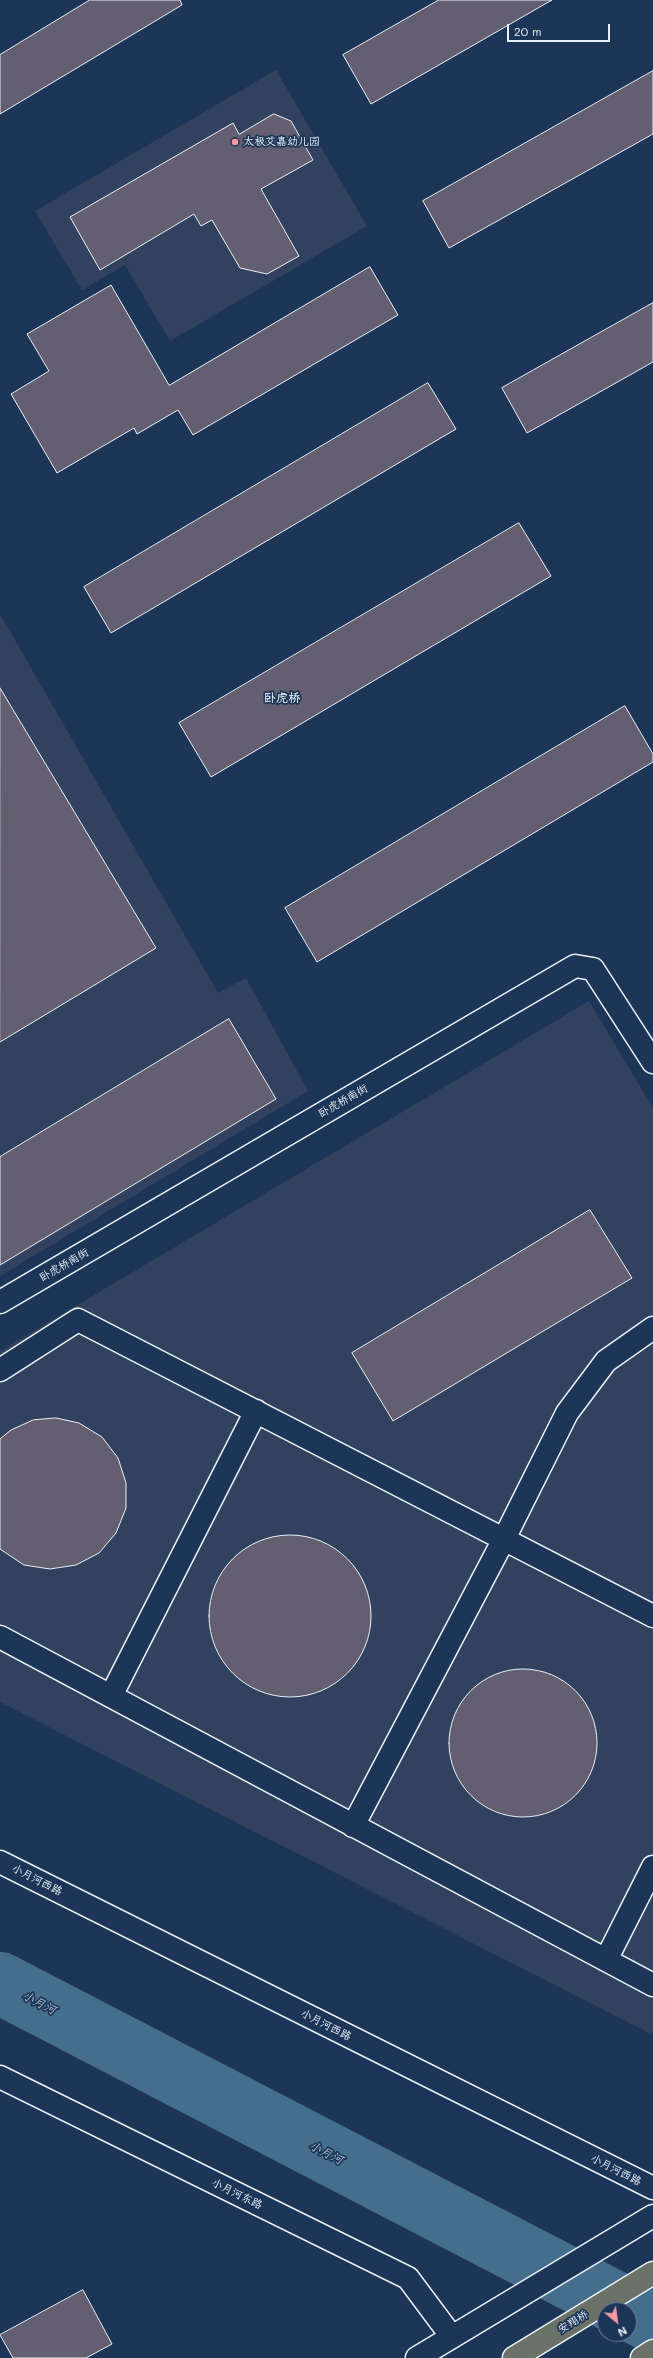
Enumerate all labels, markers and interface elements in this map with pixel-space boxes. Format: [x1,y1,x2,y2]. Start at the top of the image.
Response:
scale bar [509,16,612,42]
text: 20 m [514,23,542,39]
place label: 太极艾嘉幼儿园 [243,135,320,149]
marker: 太极艾嘉幼儿园 [230,137,240,147]
district label: 卧虎桥 [264,691,300,705]
street label: 卧虎桥南街 [316,1082,370,1120]
street label: 卧虎桥南街 [37,1246,91,1284]
street label: 小月河西路 [10,1862,64,1898]
water label: 小月河 [20,1988,58,2018]
street label: 小月河西路 [299,2007,353,2043]
water label: 小月河 [307,2138,345,2168]
street label: 小月河西路 [589,2152,643,2188]
street label: 小月河东路 [209,2176,265,2212]
north arrow [597,2302,637,2342]
street label: 安翔桥 [556,2308,590,2336]
text: N [615,2323,630,2341]

